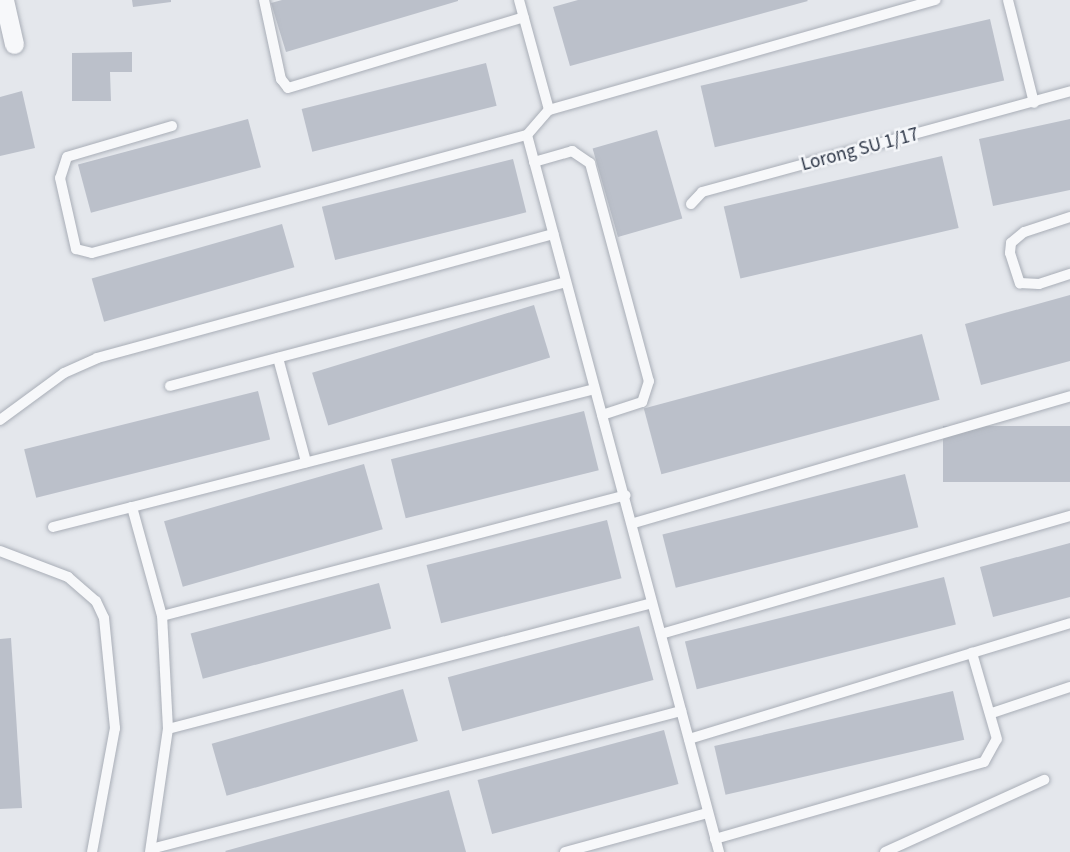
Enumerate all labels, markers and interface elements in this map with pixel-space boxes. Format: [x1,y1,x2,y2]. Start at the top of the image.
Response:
street label: Lorong SU 1/17 [799,123,921,177]

